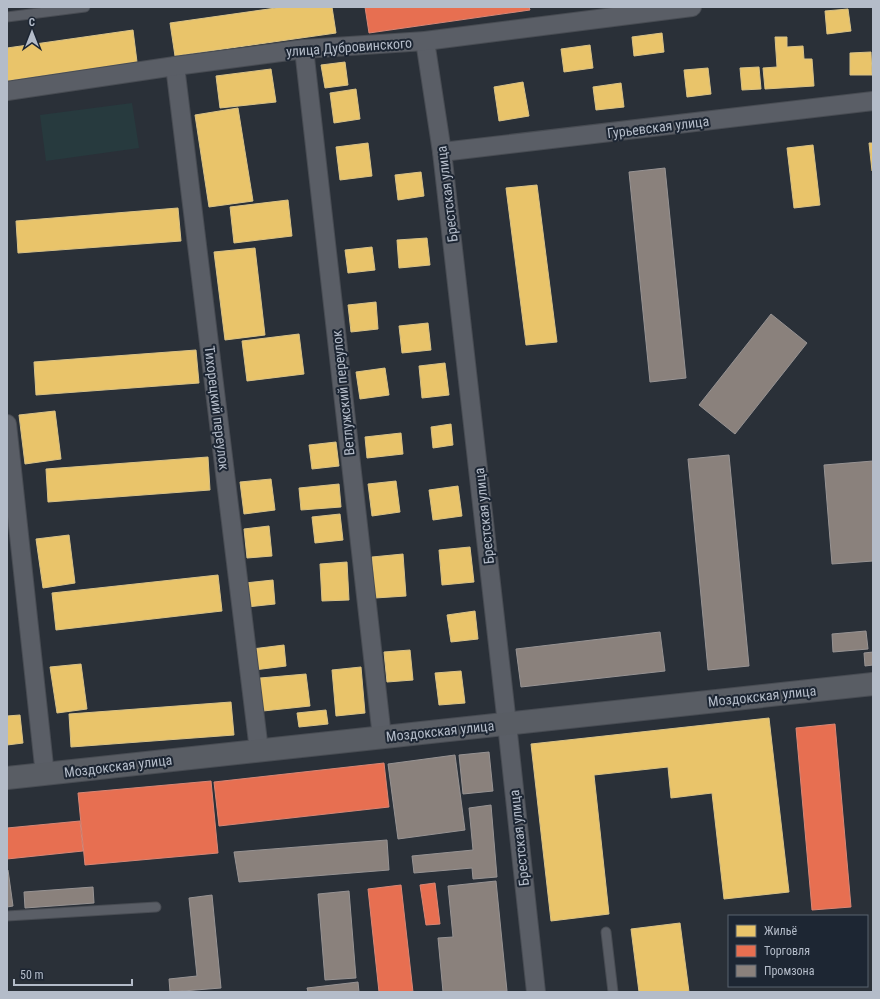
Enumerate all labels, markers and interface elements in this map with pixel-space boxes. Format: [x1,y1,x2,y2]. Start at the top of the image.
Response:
north arrow [12,12,52,52]
text: С [29,16,35,29]
street label: улица Дубровинского [285,35,413,59]
street label: Гурьевская улица [606,113,710,141]
street label: Брестская улица [433,145,461,243]
street label: Ветлужский переулок [328,329,358,456]
street label: Тихорецкий переулок [201,345,233,471]
street label: Брестская улица [471,467,497,565]
street label: Моздокская улица [707,682,817,710]
street label: Моздокская улица [385,717,495,745]
street label: Моздокская улица [63,751,173,781]
street label: Брестская улица [506,789,532,887]
legend [728,915,868,987]
text: Жильё [764,924,797,938]
text: Торговля [764,944,810,958]
scale bar [14,961,132,987]
text: Промзона [764,964,815,978]
text: 50 m [20,968,44,982]

